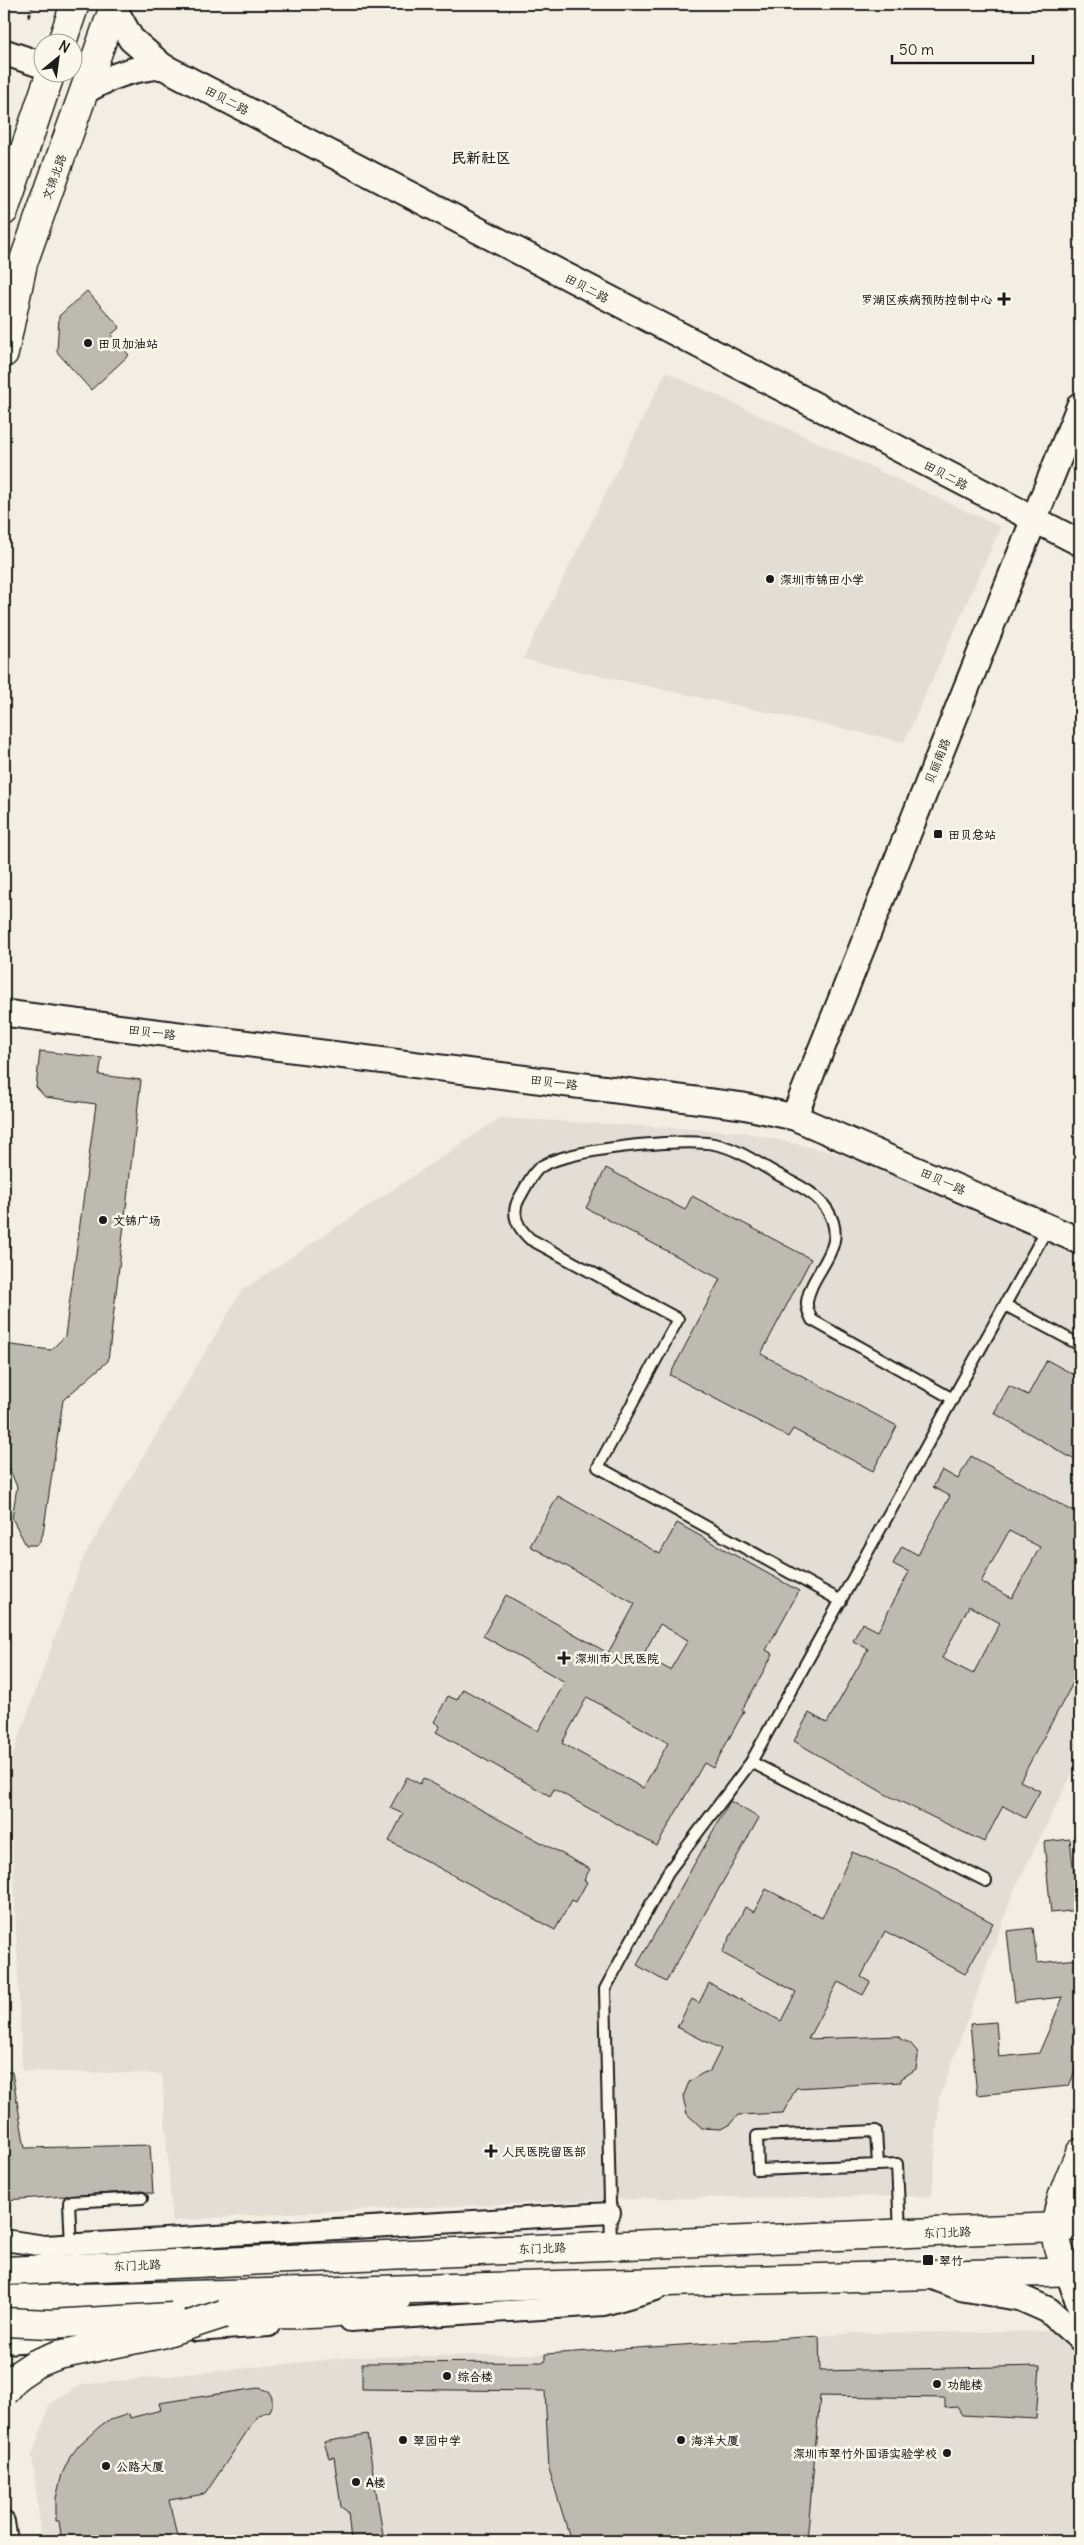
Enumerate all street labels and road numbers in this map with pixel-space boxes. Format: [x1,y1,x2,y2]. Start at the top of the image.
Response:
street label: 田贝二路 [202,82,252,118]
street label: 文锦北路 [39,152,69,202]
street label: 田贝二路 [562,270,612,306]
street label: 田贝二路 [921,457,971,493]
street label: 贝丽南路 [921,736,953,786]
street label: 田贝一路 [127,1022,177,1042]
street label: 田贝一路 [529,1072,579,1092]
street label: 田贝一路 [918,1164,968,1198]
street label: 东门北路 [923,2224,971,2240]
street label: 东门北路 [518,2240,566,2256]
street label: 东门北路 [113,2257,161,2273]

